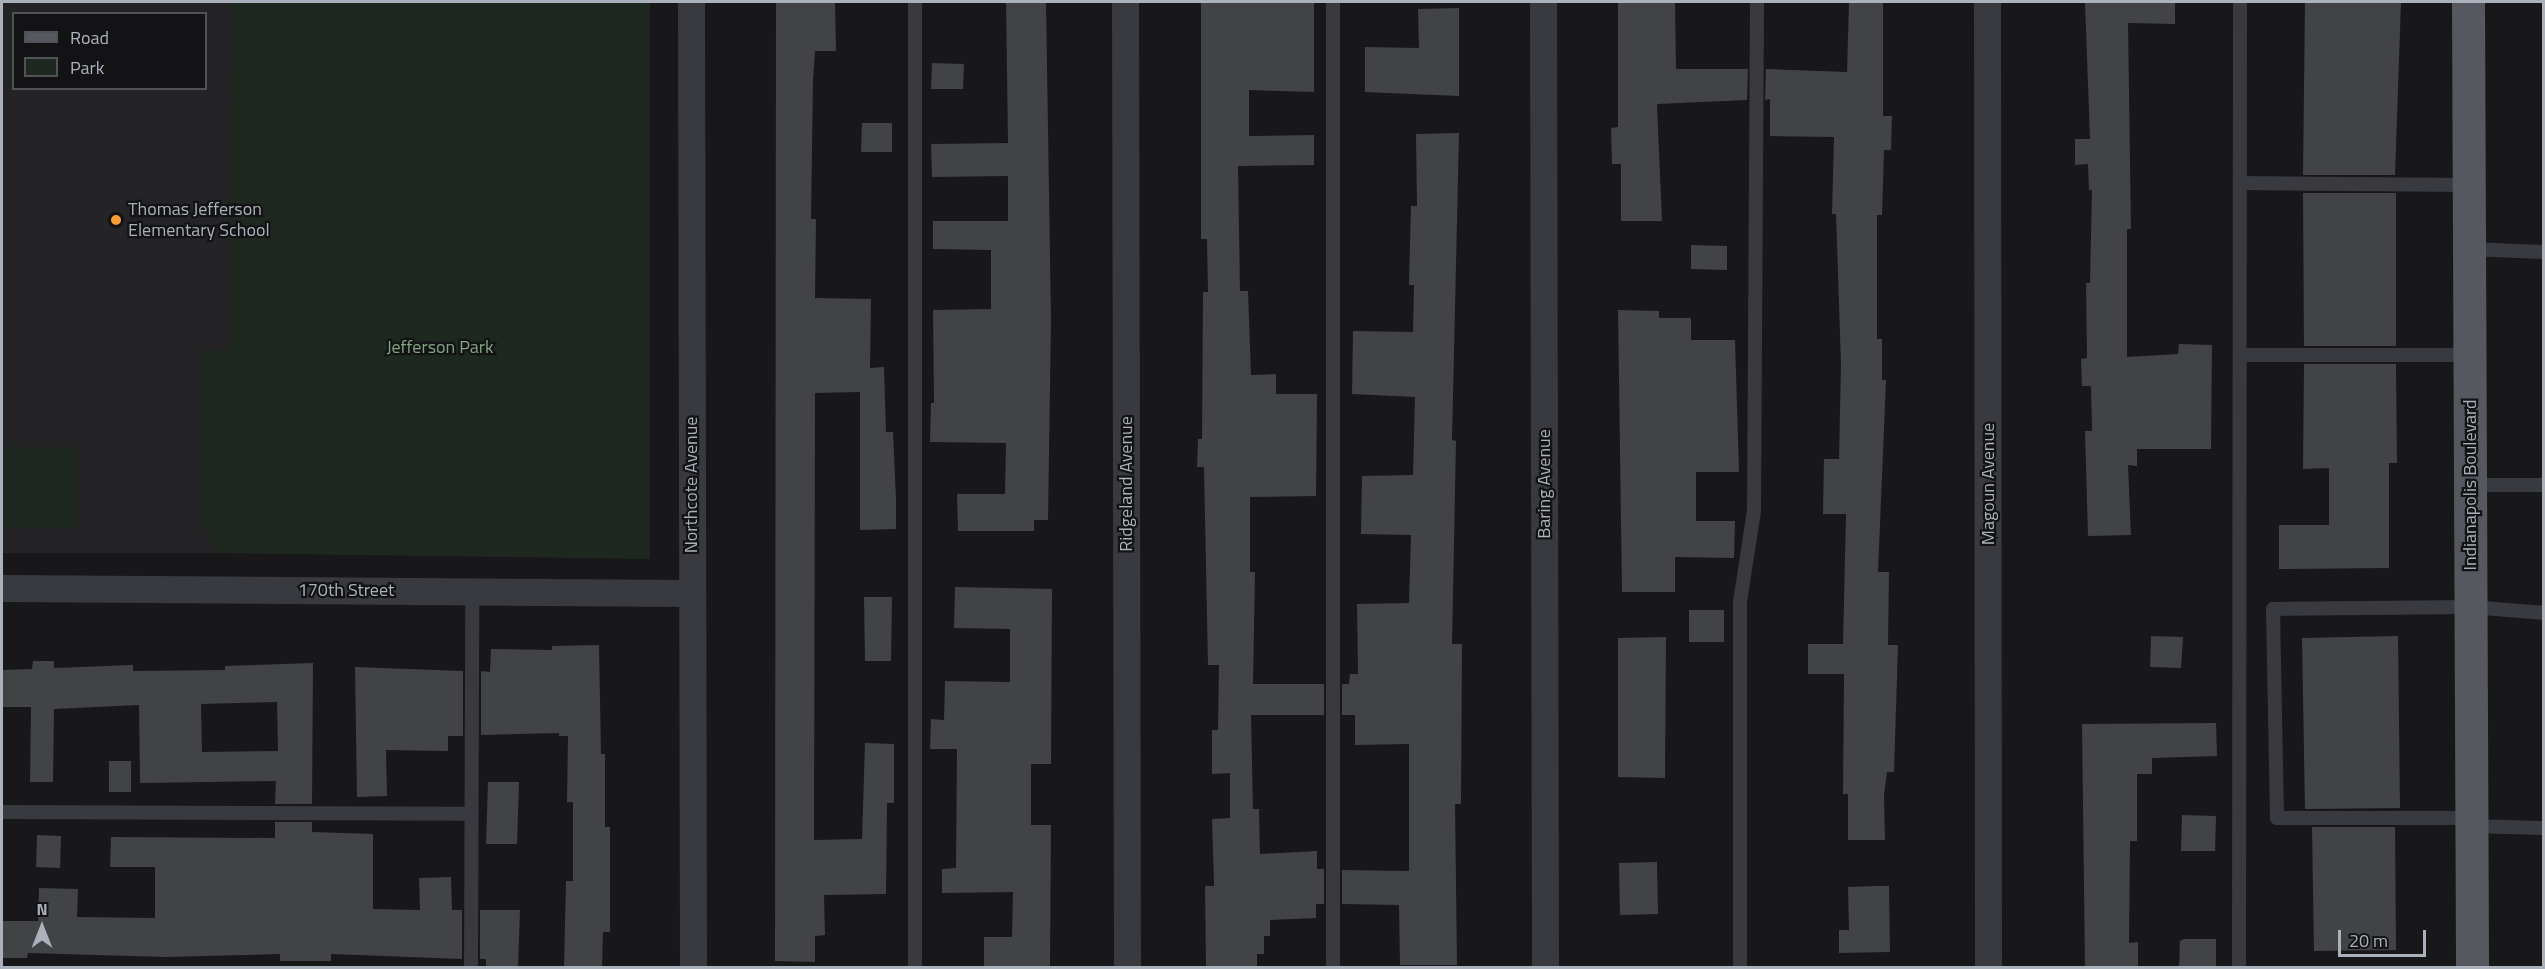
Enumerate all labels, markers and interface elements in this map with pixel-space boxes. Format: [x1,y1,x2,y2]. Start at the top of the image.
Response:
legend [12,12,207,90]
text: Road [70,24,109,51]
text: Park [70,54,104,81]
place label: Thomas Jefferson Elementary School [128,199,270,242]
marker: Thomas Jefferson Elementary School [109,213,123,227]
park label: Jefferson Park [386,336,494,358]
street label: Indianapolis Boulevard [2459,400,2481,570]
street label: Ridgeland Avenue [1115,416,1137,552]
street label: Northcote Avenue [680,417,702,553]
street label: Magoun Avenue [1977,423,1999,545]
street label: Baring Avenue [1533,429,1555,539]
street label: 170th Street [298,579,394,601]
north arrow [12,897,72,957]
text: N [36,897,48,921]
scale bar [2341,918,2430,956]
text: 20 m [2349,927,2388,954]

